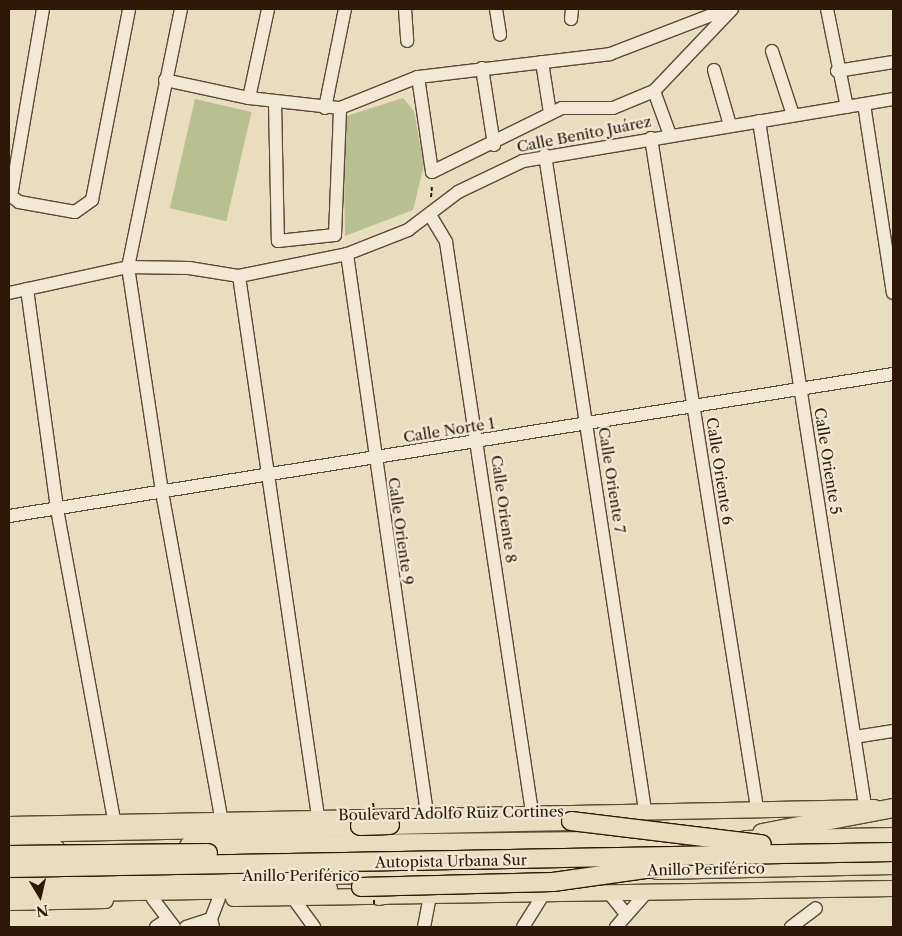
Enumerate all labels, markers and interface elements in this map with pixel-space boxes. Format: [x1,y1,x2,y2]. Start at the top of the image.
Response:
street label: Calle Benito Juárez [515,112,653,156]
street label: Calle Oriente 5 [811,406,845,516]
street label: Calle Norte 1 [402,414,496,446]
street label: Calle Oriente 6 [703,416,737,526]
street label: Calle Oriente 7 [595,426,629,534]
street label: Calle Oriente 8 [488,454,520,564]
street label: Calle Oriente 9 [385,476,417,586]
street label: Boulevard Adolfo Ruiz Cortines [338,802,564,824]
street label: Autopista Urbana Sur [375,851,527,871]
street label: Anillo Periférico [647,859,765,879]
street label: Anillo Periférico [242,867,360,885]
north arrow [15,871,65,921]
text: N [35,901,50,921]

